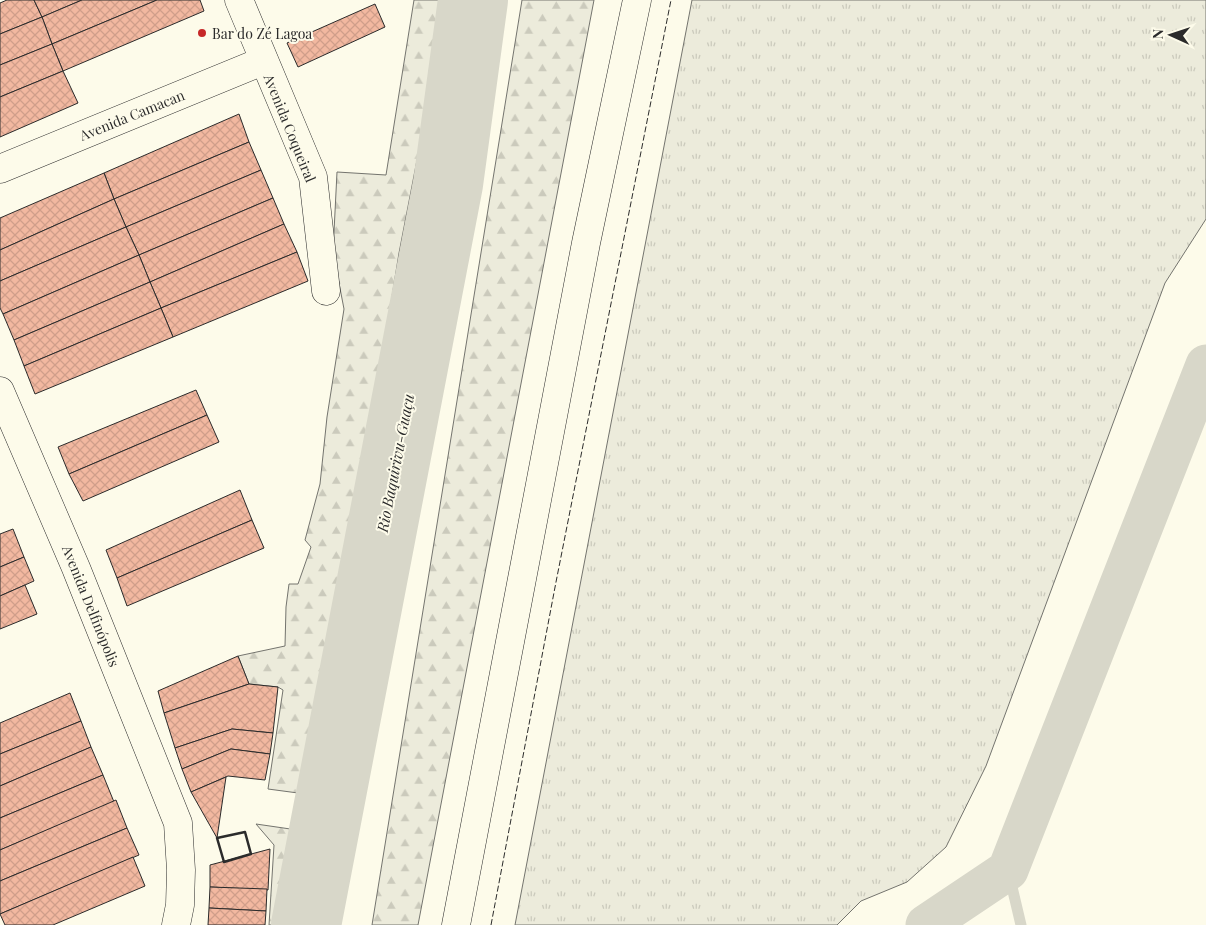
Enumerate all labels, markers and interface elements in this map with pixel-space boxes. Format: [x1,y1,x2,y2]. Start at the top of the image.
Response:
north arrow [1146,10,1196,60]
place label: Bar do Zé Lagoa [212,24,312,43]
marker: Bar do Zé Lagoa [196,27,208,39]
text: N [1148,29,1167,40]
street label: Avenida Coqueiral [259,70,320,185]
street label: Avenida Camacan [76,85,188,145]
water label: Rio Baquirivu-Guaçu [372,392,418,535]
street label: Avenida Delfinópolis [58,541,124,670]

